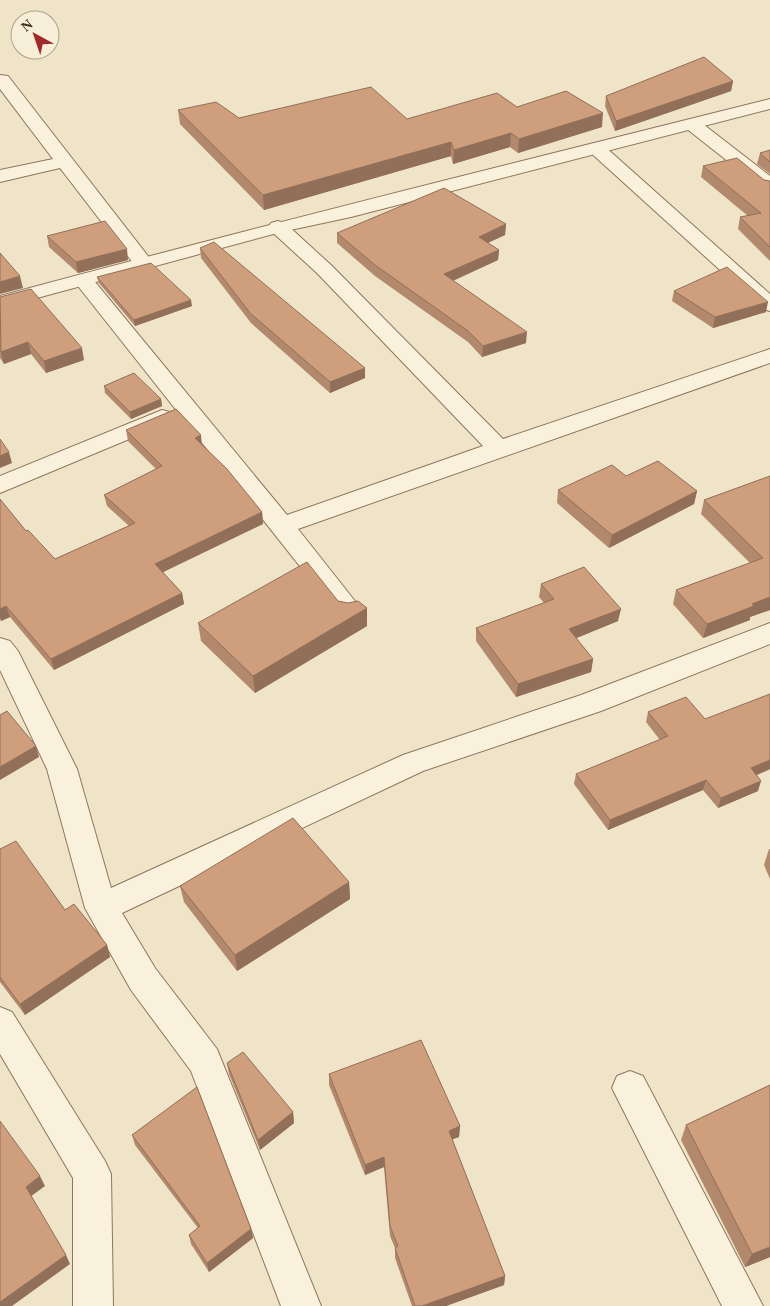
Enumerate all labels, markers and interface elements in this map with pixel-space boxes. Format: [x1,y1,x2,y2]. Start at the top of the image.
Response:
north arrow [10,10,60,60]
text: N [18,16,36,34]

